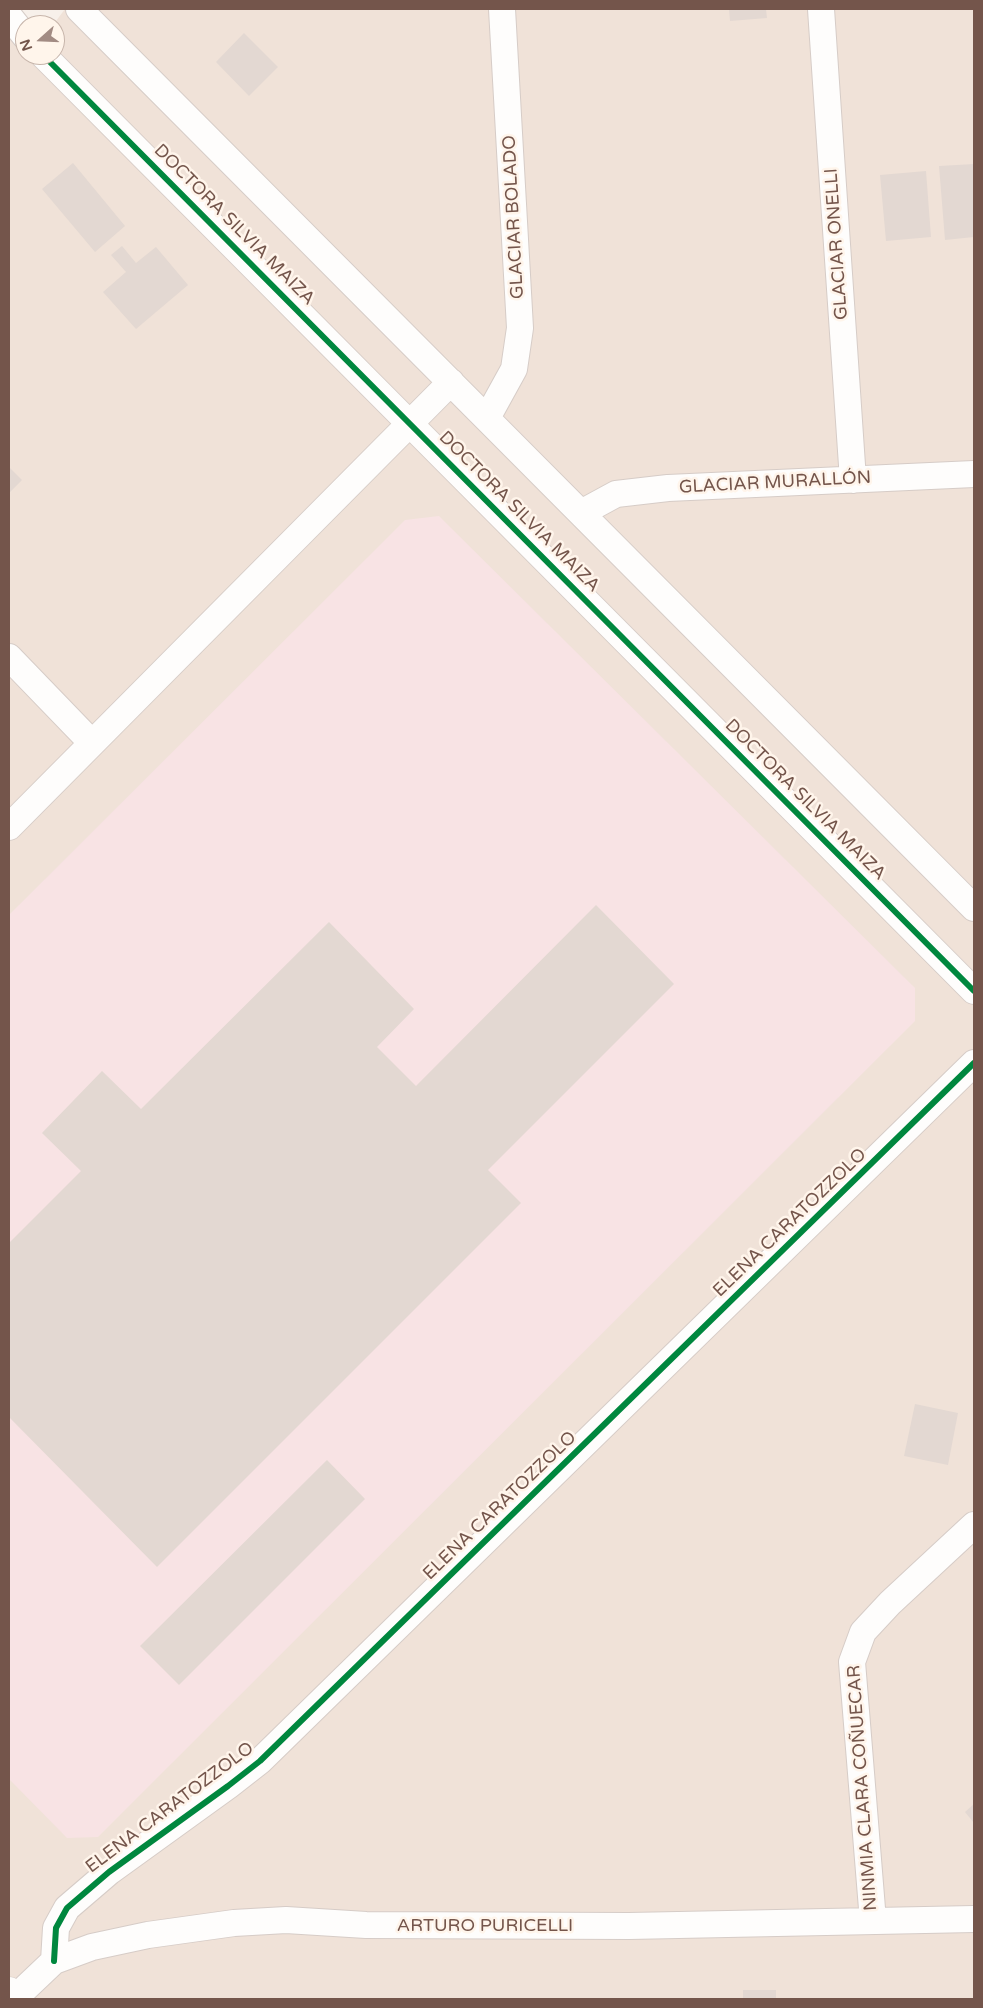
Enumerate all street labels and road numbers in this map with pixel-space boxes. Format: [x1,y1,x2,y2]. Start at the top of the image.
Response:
street label: GLACIAR BOLADO [499,135,529,299]
street label: DOCTORA SILVIA MAIZA [149,140,319,310]
street label: GLACIAR ONELLI [821,168,853,320]
street label: DOCTORA SILVIA MAIZA [434,427,604,597]
street label: GLACIAR MURALLÓN [678,467,872,499]
street label: DOCTORA SILVIA MAIZA [720,715,890,885]
street label: ELENA CARATOZZOLO [709,1144,871,1302]
street label: ELENA CARATOZZOLO [419,1427,581,1585]
street label: NINMIA CLARA COÑUECAR [844,1664,882,1912]
street label: ELENA CARATOZZOLO [82,1738,258,1878]
street label: ARTURO PURICELLI [397,1915,573,1937]

